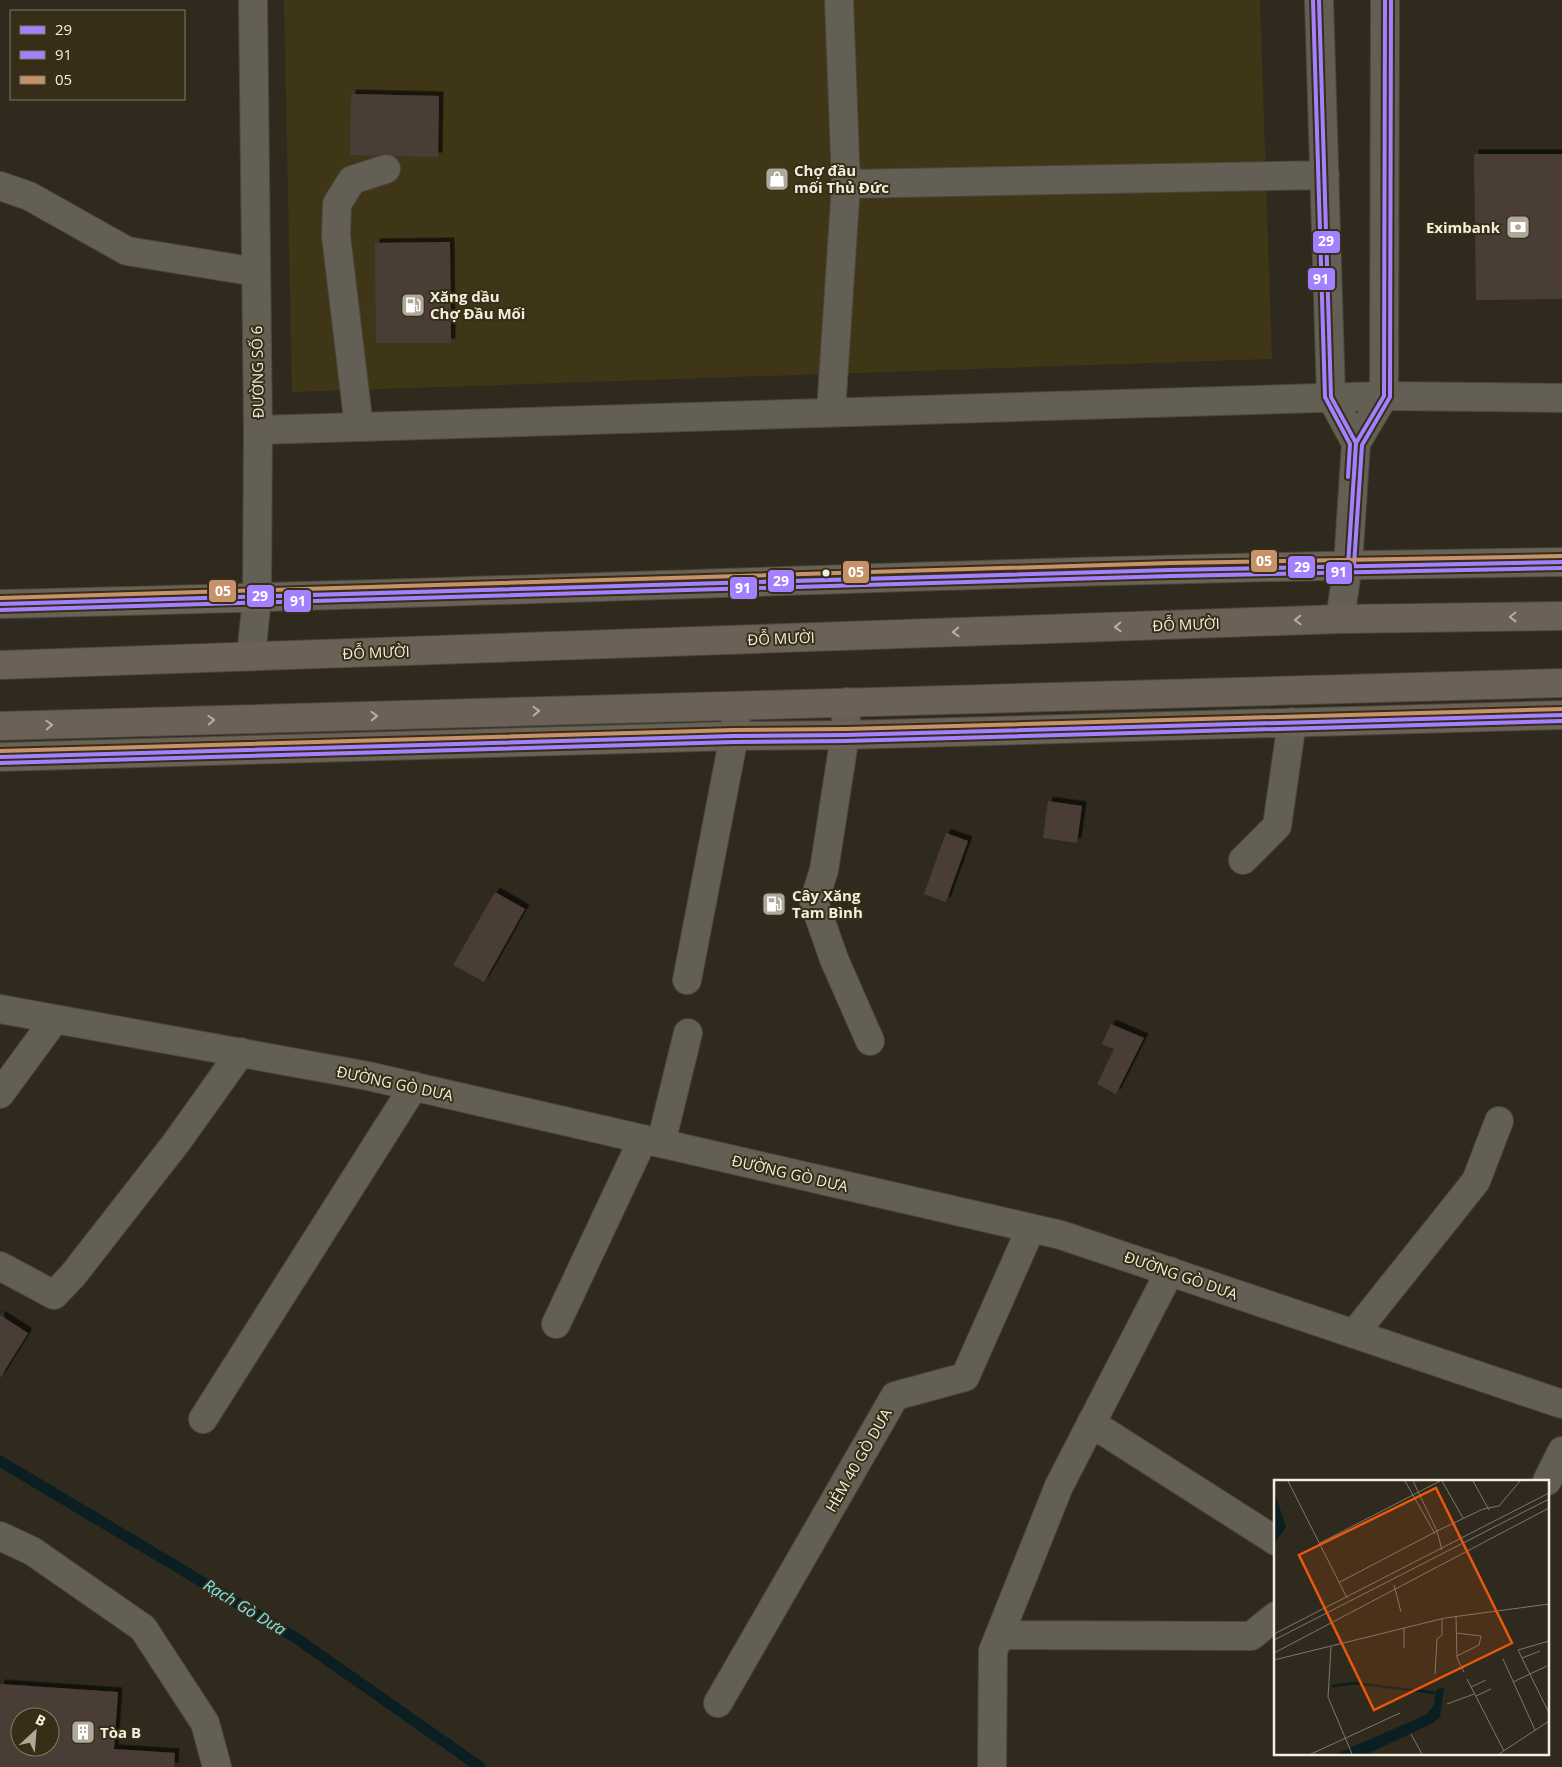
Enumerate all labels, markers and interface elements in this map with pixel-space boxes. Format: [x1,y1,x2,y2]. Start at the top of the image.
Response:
legend [10,10,185,100]
text: 29 [55,19,72,39]
text: 91 [55,44,72,64]
text: 05 [55,69,72,89]
place label: Chợ đầu mối Thủ Đức [794,160,889,197]
shop icon: Chợ đầu mối Thủ Đức [764,166,790,192]
bank icon: Eximbank [1505,214,1531,240]
place label: Eximbank [1426,217,1501,237]
line badge: 29 [1312,230,1341,254]
text: 29 [1318,231,1334,250]
line badge: 91 [1307,267,1336,291]
text: 91 [1313,269,1329,288]
place label: Xăng dầu Chợ Đầu Mối [430,286,525,323]
fuel station icon: Xăng dầu Chợ Đầu Mối [400,292,426,318]
street label: ĐƯỜNG SỐ 6 [246,326,268,418]
line badge: 05 [1250,549,1278,573]
text: 05 [1256,551,1272,570]
line badge: 29 [1287,555,1316,579]
text: 29 [1294,557,1310,576]
line badge: 05 [842,560,870,584]
line badge: 91 [1325,561,1353,585]
text: 05 [848,562,864,581]
text: 91 [1331,562,1347,581]
unlabelled marker [821,568,831,578]
line badge: 29 [767,569,795,593]
text: 29 [773,571,789,590]
line badge: 91 [729,576,758,600]
text: 91 [735,578,751,597]
line badge: 05 [208,579,237,603]
text: 05 [215,581,231,600]
line badge: 29 [246,584,275,608]
text: 29 [252,586,268,605]
line badge: 91 [283,589,312,613]
text: 91 [290,591,306,610]
one-way arrow [1509,612,1517,622]
street label: ĐỖ MƯỜI [1152,613,1220,635]
one-way arrow [1294,615,1302,626]
one-way arrow [1114,621,1122,632]
street label: ĐỖ MƯỜI [747,627,815,649]
one-way arrow [952,627,960,637]
street label: ĐỖ MƯỜI [342,641,410,663]
one-way arrow [532,706,540,716]
one-way arrow [370,710,378,721]
one-way arrow [208,715,215,725]
one-way arrow [45,719,53,730]
place label: Cây Xăng Tam Bình [792,885,863,922]
fuel station icon: Cây Xăng Tam Bình [761,891,787,917]
street label: ĐƯỜNG GÒ DƯA [335,1061,456,1105]
street label: ĐƯỜNG GÒ DƯA [730,1150,851,1196]
street label: ĐƯỜNG GÒ DƯA [1122,1246,1241,1304]
street label: HẺM 40 GÒ DƯA [820,1404,896,1515]
inset map [1274,1480,1550,1754]
water label: Rạch Gò Dưa [200,1574,290,1640]
north arrow [10,1707,60,1757]
text: B [33,1709,49,1730]
building icon: Tòa B [70,1719,96,1745]
place label: Tòa B [100,1722,141,1742]

